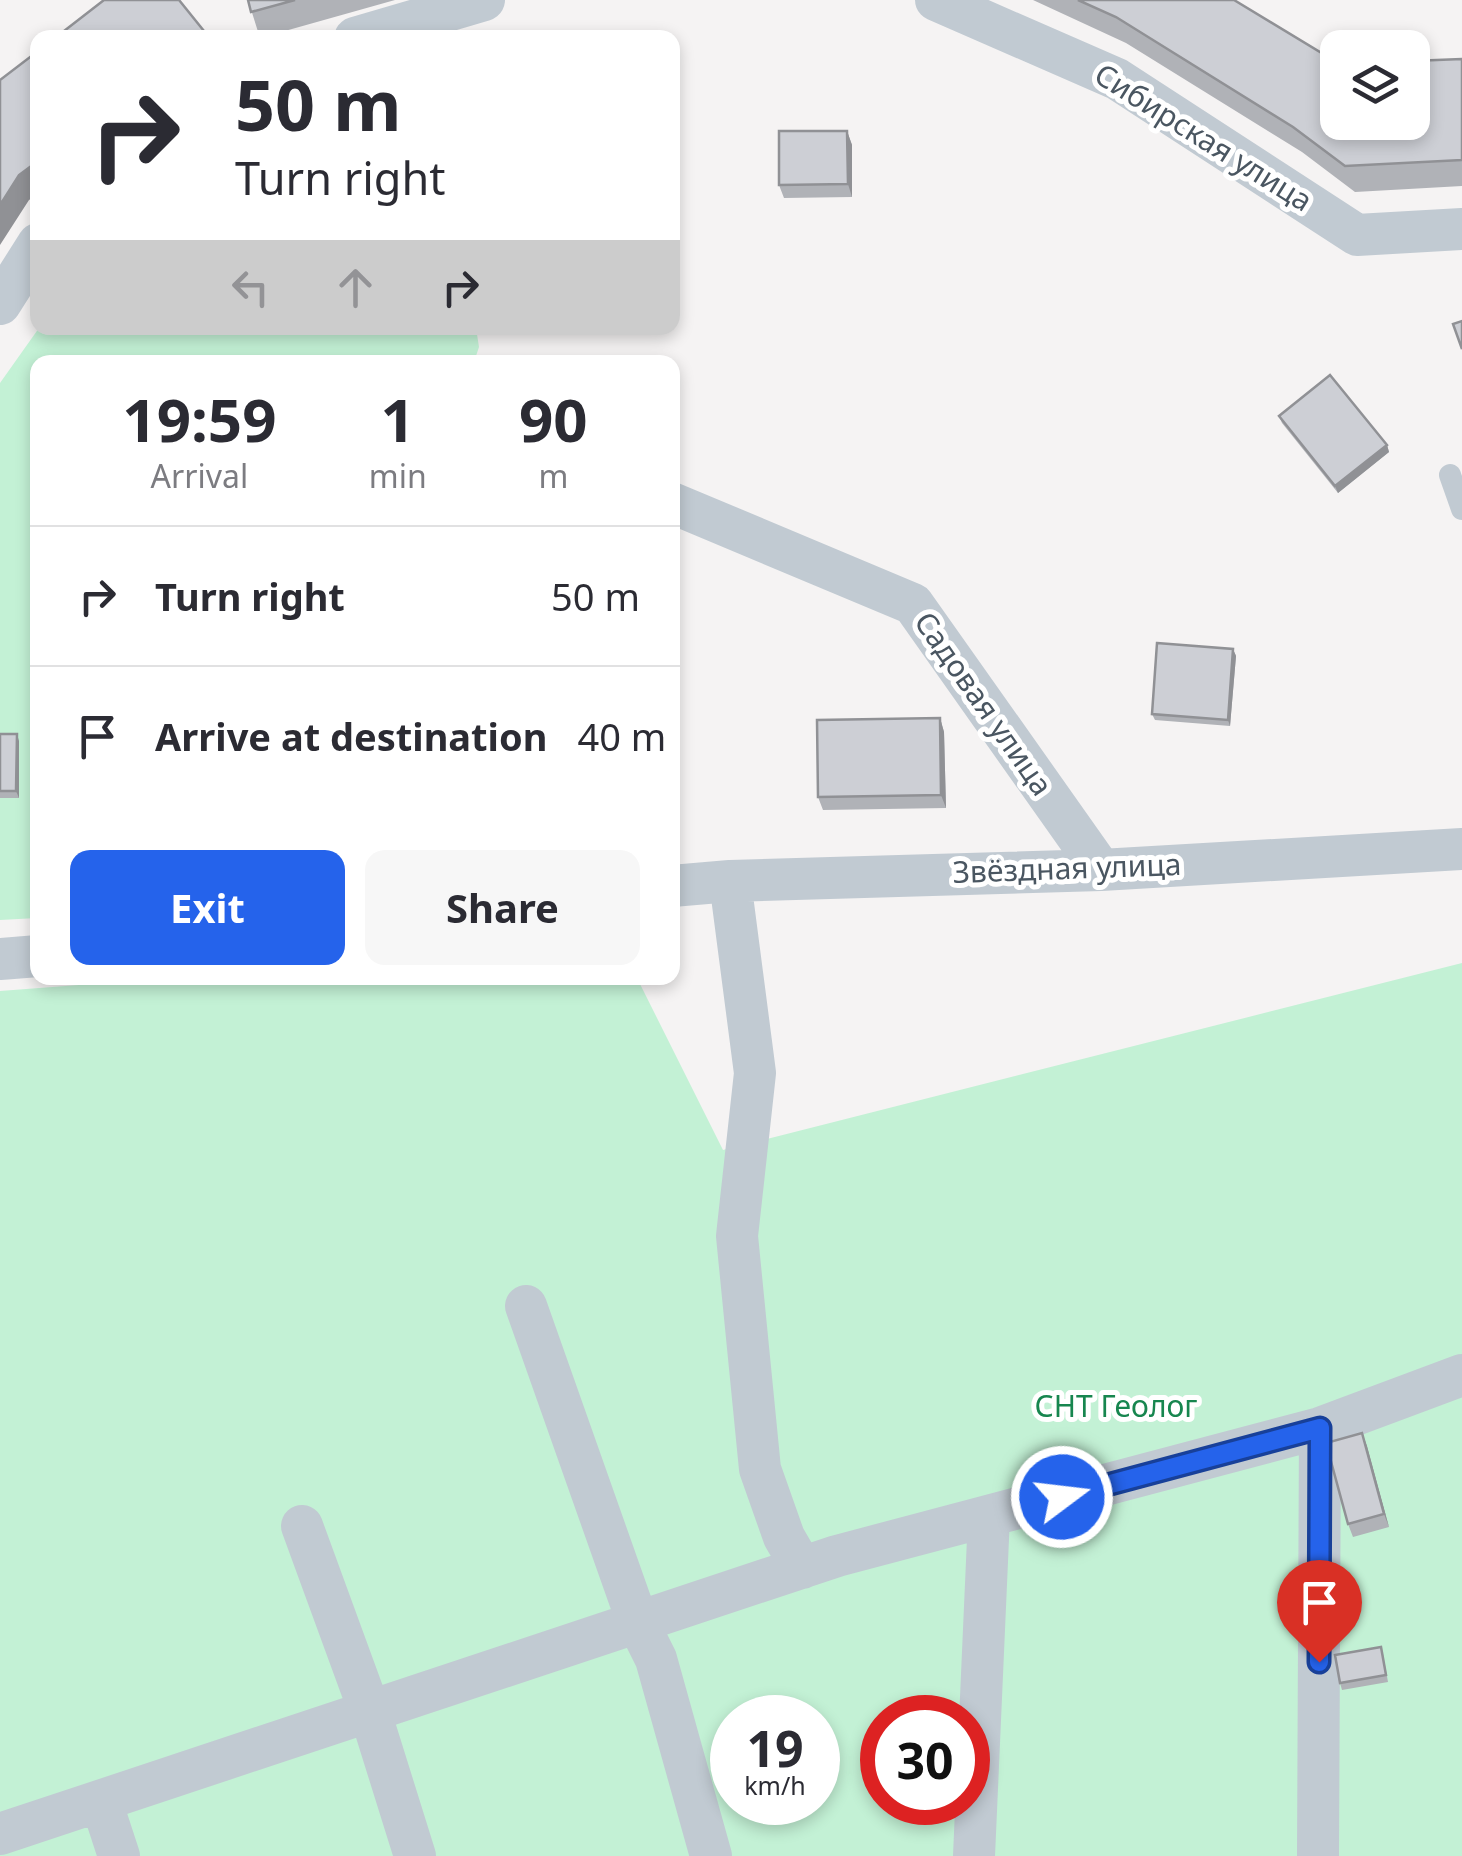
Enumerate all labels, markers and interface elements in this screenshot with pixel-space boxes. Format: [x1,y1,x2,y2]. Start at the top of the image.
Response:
map controls [1320,30,1430,140]
button: layers [1320,30,1430,140]
street label: Сибирская улица [1087,53,1320,220]
text: 50 m [235,56,402,152]
icon: right [70,70,200,200]
text: Turn right [235,147,446,208]
icon: left [223,260,278,315]
icon: ahead [328,260,383,315]
icon: right [433,260,488,315]
text: 19:59 [122,378,276,460]
text: 1 [381,378,415,460]
text: 90 [519,378,588,460]
text: Arrival [151,454,248,497]
text: min [369,454,427,497]
text: m [538,454,568,497]
icon: right [70,569,125,624]
text: Turn right [155,570,345,622]
text: 50 m [551,570,640,622]
street label: Садовая улица [906,603,1063,803]
icon: arrive [70,709,125,764]
text: Arrive at destination [155,710,547,762]
text: 40 m [577,710,666,762]
street label: Звёздная улица [952,843,1182,892]
button: Exit [70,850,345,965]
button: Share [365,850,640,965]
park label: СНТ Геолог [1035,1385,1197,1426]
position arrow [1010,1445,1114,1549]
pin [1277,1560,1362,1663]
icon: arrive [1292,1575,1347,1630]
speed limit sign: 30 [860,1695,990,1825]
text: 19 [746,1714,804,1782]
text: km/h [744,1768,806,1802]

